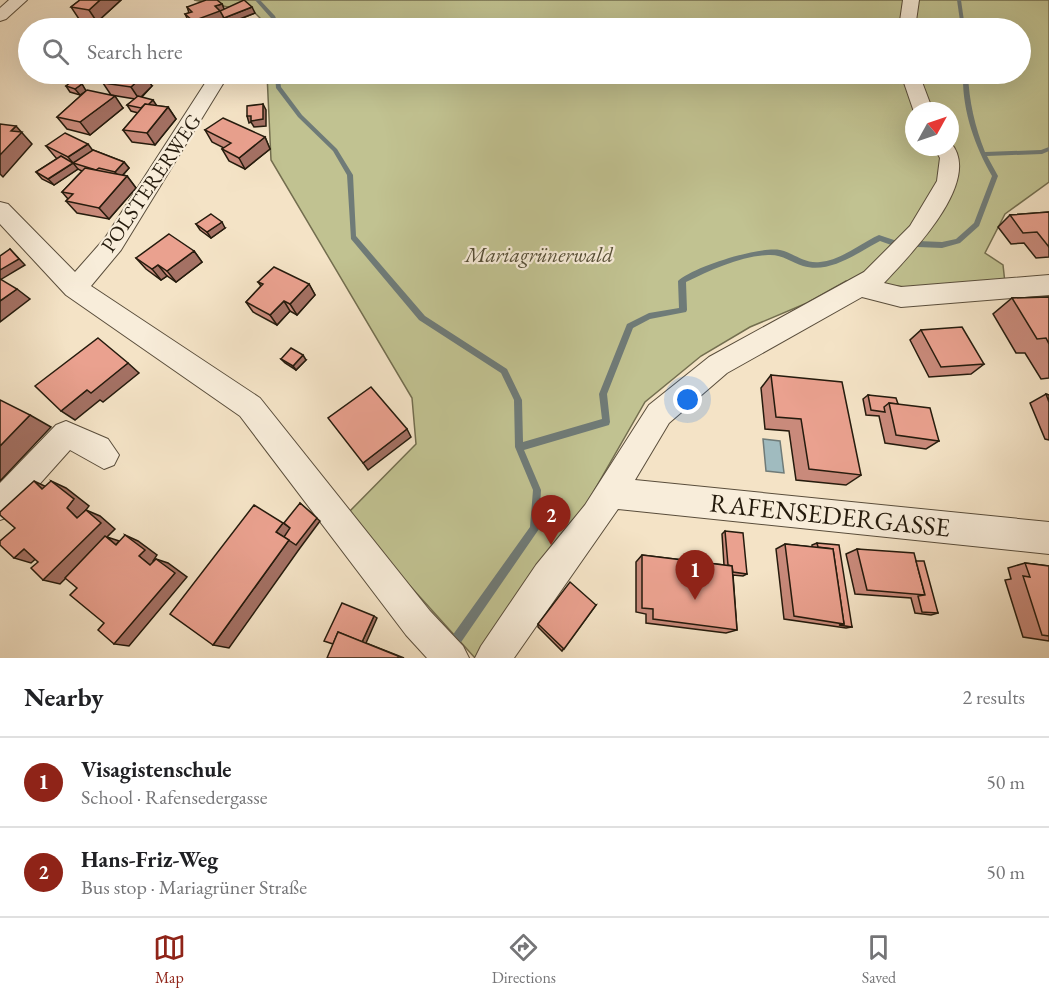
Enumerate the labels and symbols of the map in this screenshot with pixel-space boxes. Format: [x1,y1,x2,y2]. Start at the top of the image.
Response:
north arrow [905,102,959,156]
street label: POLSTERERWEG [94,108,207,257]
park label: Mariagrünerwald [463,241,613,268]
your location [673,385,702,414]
street label: RAFENSEDERGASSE [708,485,952,545]
pin: 2 [532,496,570,545]
pin: 1 [676,550,714,600]

